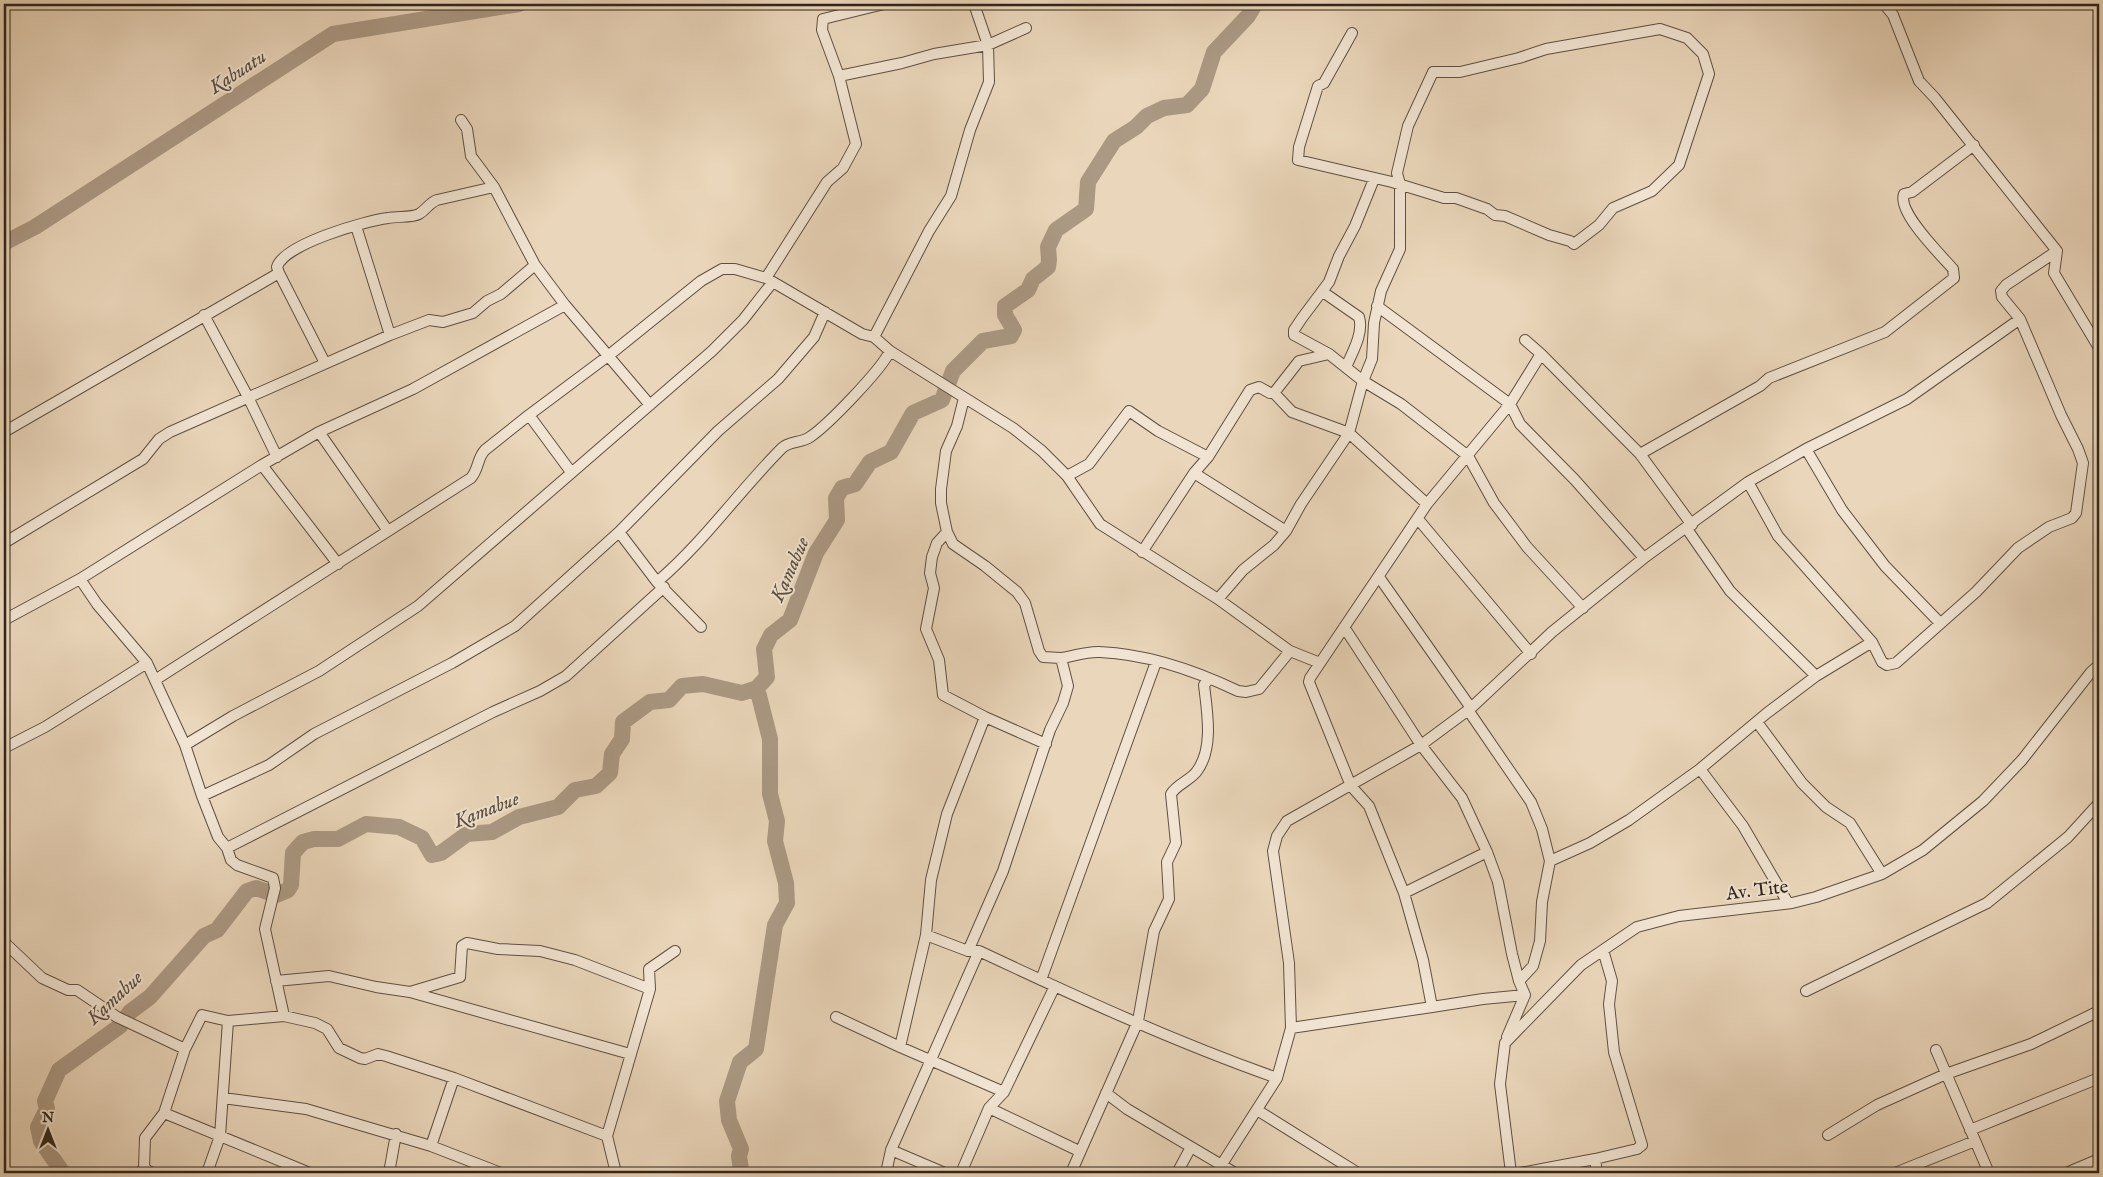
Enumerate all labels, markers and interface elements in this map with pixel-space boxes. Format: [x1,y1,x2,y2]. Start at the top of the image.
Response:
water label: Kabuatu [204,44,271,101]
water label: Kamabue [765,533,816,607]
water label: Kamabue [449,786,523,835]
street label: Av. Tite [1724,875,1790,907]
water label: Kamabue [81,965,149,1031]
north arrow [22,1104,72,1154]
text: N [41,1109,54,1127]

